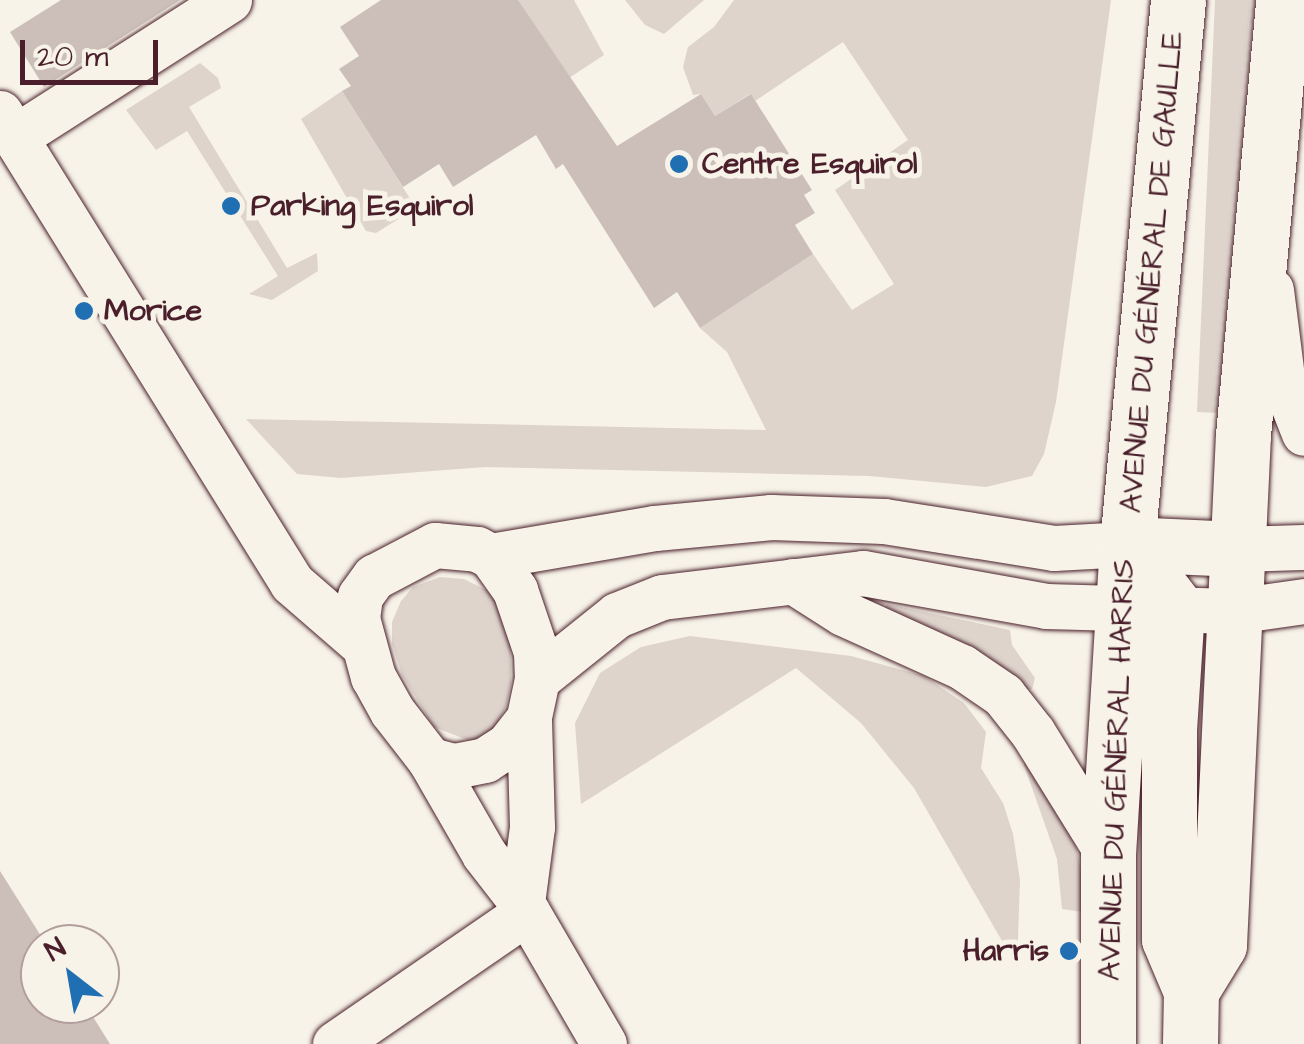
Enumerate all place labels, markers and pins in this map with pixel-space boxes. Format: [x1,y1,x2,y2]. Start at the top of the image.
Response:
place label: Centre Esquirol [702,146,918,182]
marker: Centre Esquirol [666,151,692,177]
place label: Parking Esquirol [251,188,474,224]
marker: Parking Esquirol [220,195,242,217]
place label: Morice [104,293,202,329]
marker: Morice [73,300,95,322]
place label: Harris [963,933,1049,969]
marker: Harris [1058,940,1080,962]

